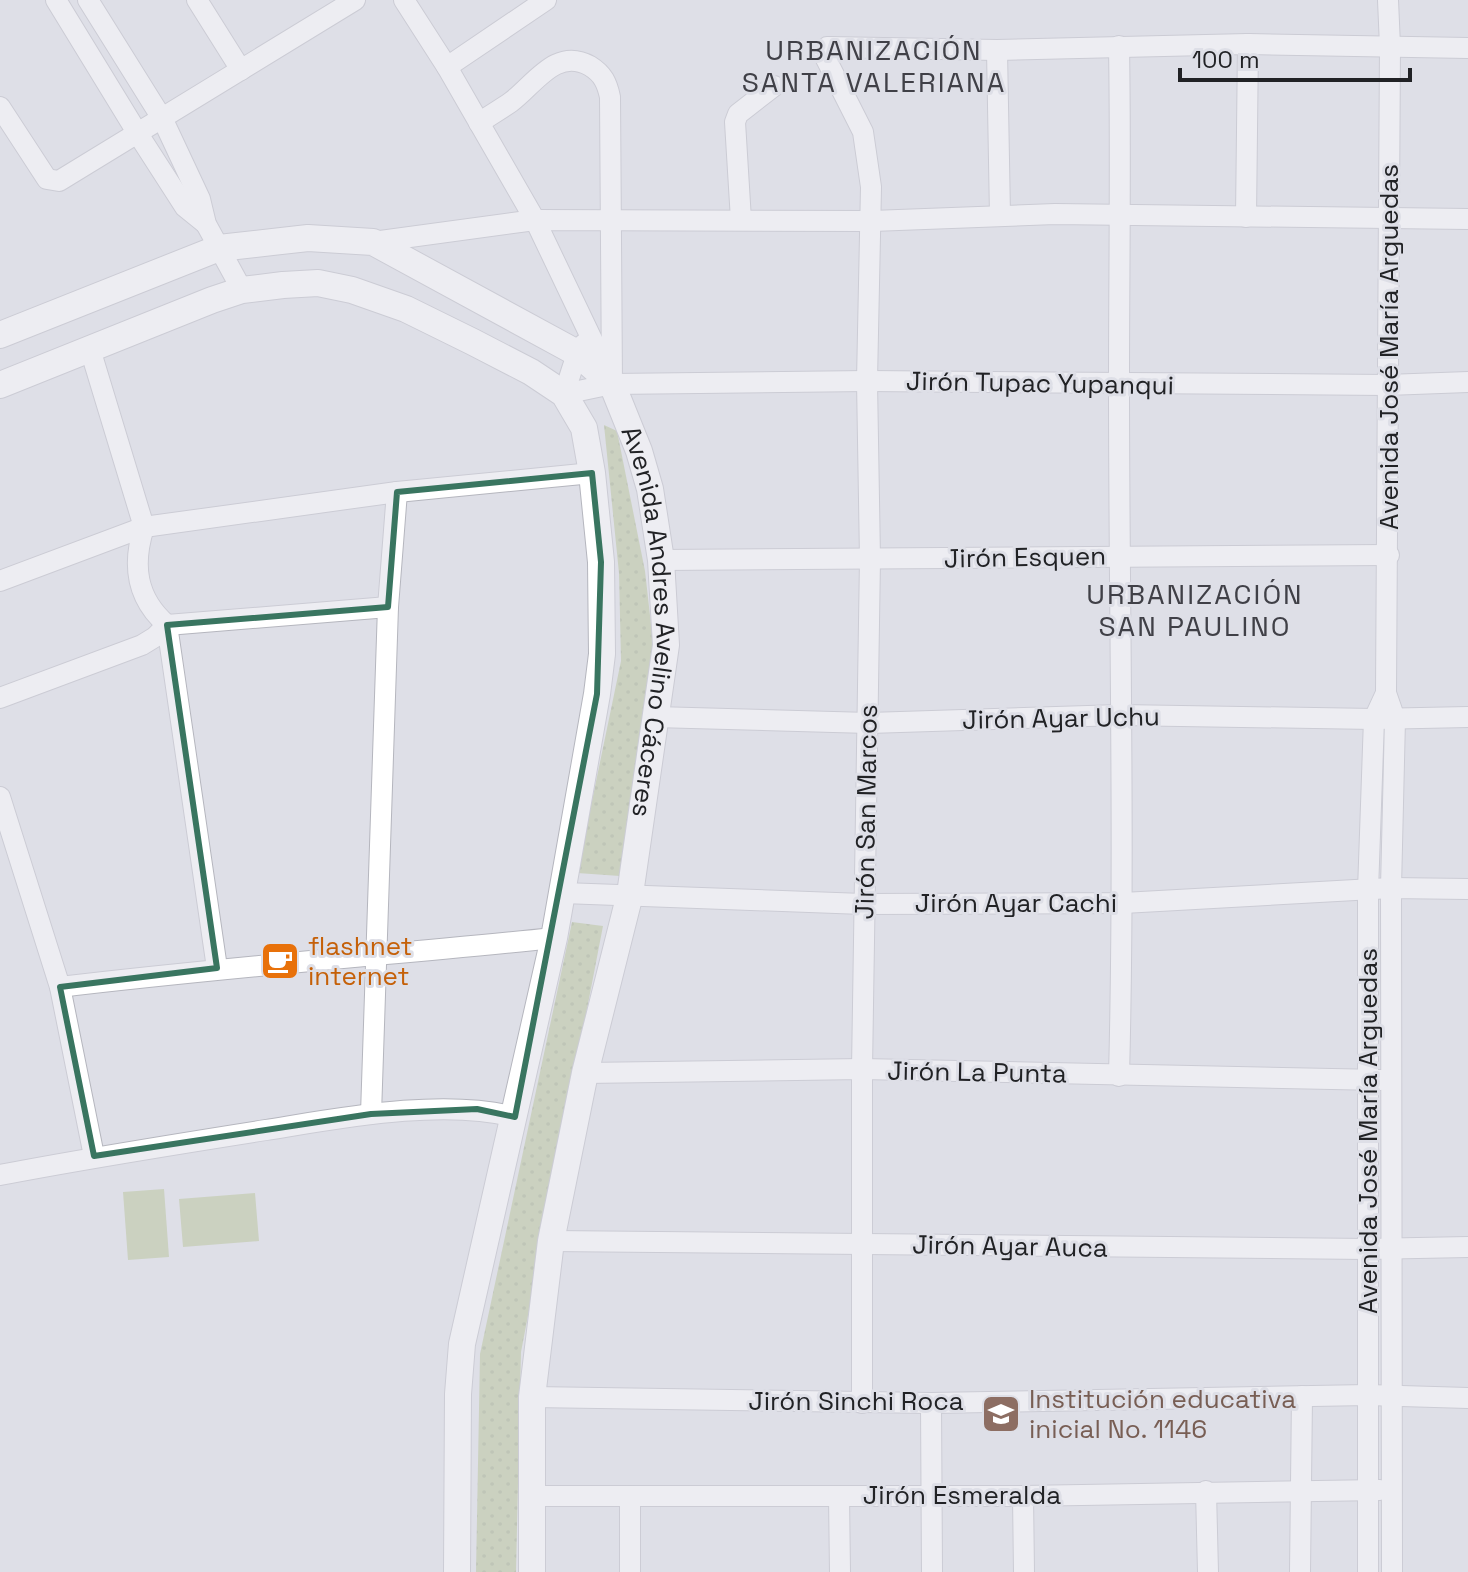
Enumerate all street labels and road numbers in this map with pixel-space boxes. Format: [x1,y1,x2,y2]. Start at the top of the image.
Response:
street label: Avenida José María Arguedas [1372,164,1406,530]
street label: Jirón Tupac Yupanqui [906,364,1174,402]
street label: Avenida Andres Avelino Cáceres [614,421,683,820]
street label: Jirón Esquen [944,539,1106,575]
street label: Jirón Ayar Uchu [962,699,1160,737]
street label: Jirón San Marcos [847,704,885,920]
street label: Jirón Ayar Cachi [915,886,1117,920]
street label: Avenida José María Arguedas [1351,948,1385,1314]
street label: Jirón La Punta [887,1053,1067,1091]
street label: Jirón Ayar Auca [912,1227,1108,1265]
street label: Jirón Sinchi Roca [748,1384,964,1418]
street label: Jirón Esmeralda [863,1478,1061,1512]

